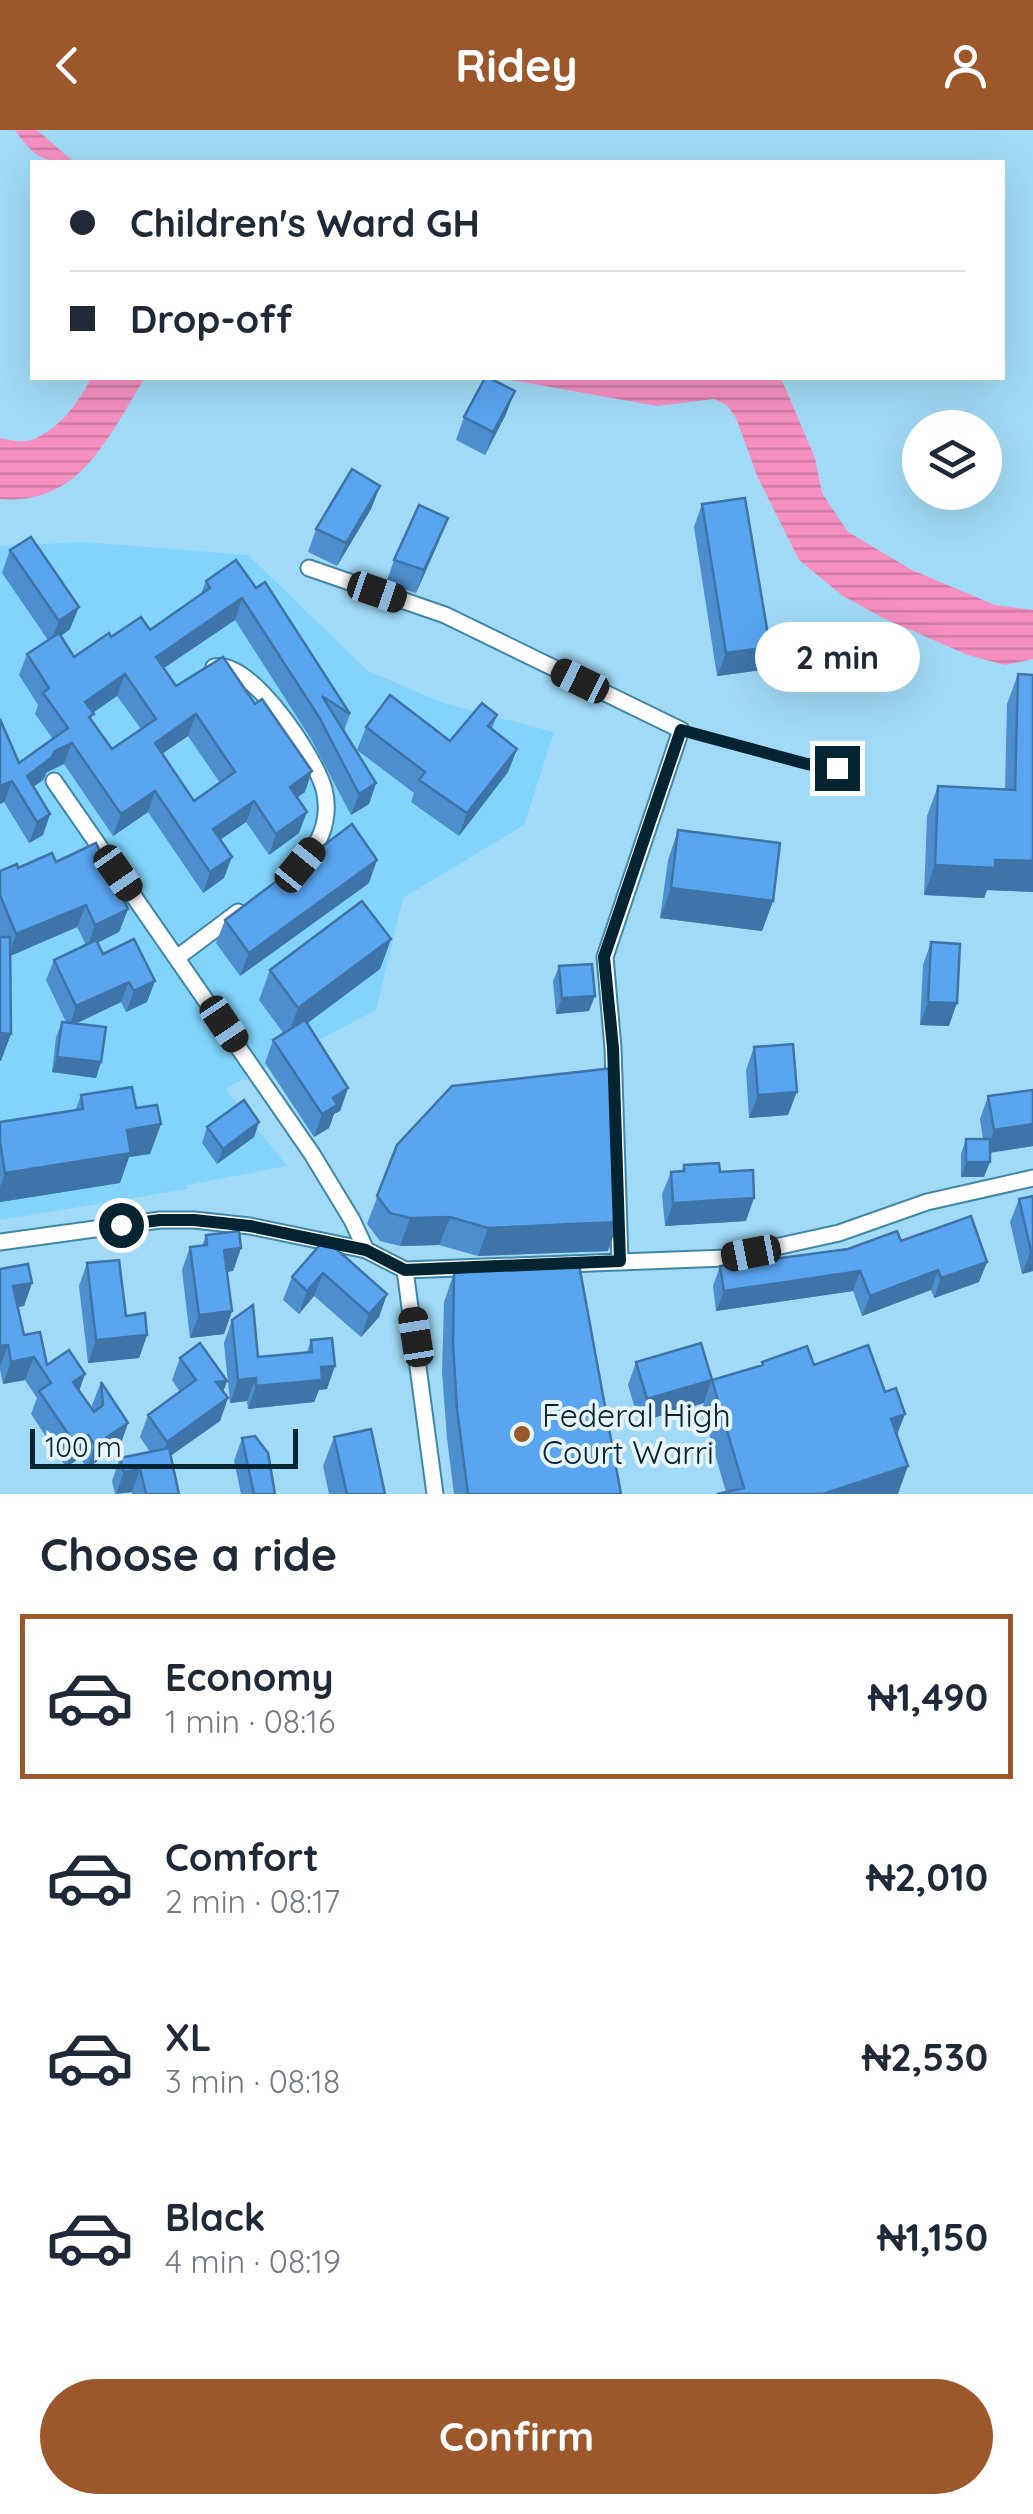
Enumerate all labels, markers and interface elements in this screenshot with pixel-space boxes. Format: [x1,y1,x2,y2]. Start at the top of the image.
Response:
text: Ridey [455,37,578,93]
icon: back [40,38,95,93]
icon: person [938,38,993,93]
text: Children's Ward GH [130,199,480,247]
text: Drop-off [130,295,292,343]
map controls [902,410,1002,510]
button: layers [902,410,1002,510]
car [344,568,410,616]
callout: 2 min [754,623,920,693]
text: 2 min [796,637,879,677]
car [546,654,614,708]
route end [815,746,860,791]
car [269,832,331,898]
car [89,840,147,906]
car [195,991,253,1057]
route start [99,1203,144,1248]
car [719,1233,783,1273]
car [396,1305,436,1369]
place label: Federal High Court Warri [542,1395,731,1472]
marker: Federal High Court Warri [511,1423,533,1445]
scale bar [30,1424,298,1468]
text: 100 m [45,1429,122,1464]
text: Choose a ride [40,1526,337,1582]
icon: car [45,1652,135,1742]
text: Economy [165,1653,334,1701]
text: ₦1,490 [868,1673,988,1721]
text: 1 min · 08:16 [165,1701,335,1741]
icon: car [45,1832,135,1922]
text: Comfort [165,1833,319,1881]
text: ₦2,010 [867,1853,988,1901]
text: 2 min · 08:17 [165,1881,340,1921]
icon: car [45,2012,135,2102]
text: XL [165,2013,211,2061]
text: ₦2,530 [862,2033,988,2081]
text: 3 min · 08:18 [165,2061,340,2101]
icon: car [45,2192,135,2282]
text: Black [165,2193,265,2241]
text: ₦1,150 [877,2213,988,2261]
text: 4 min · 08:19 [165,2241,341,2281]
button: Confirm [40,2379,993,2494]

